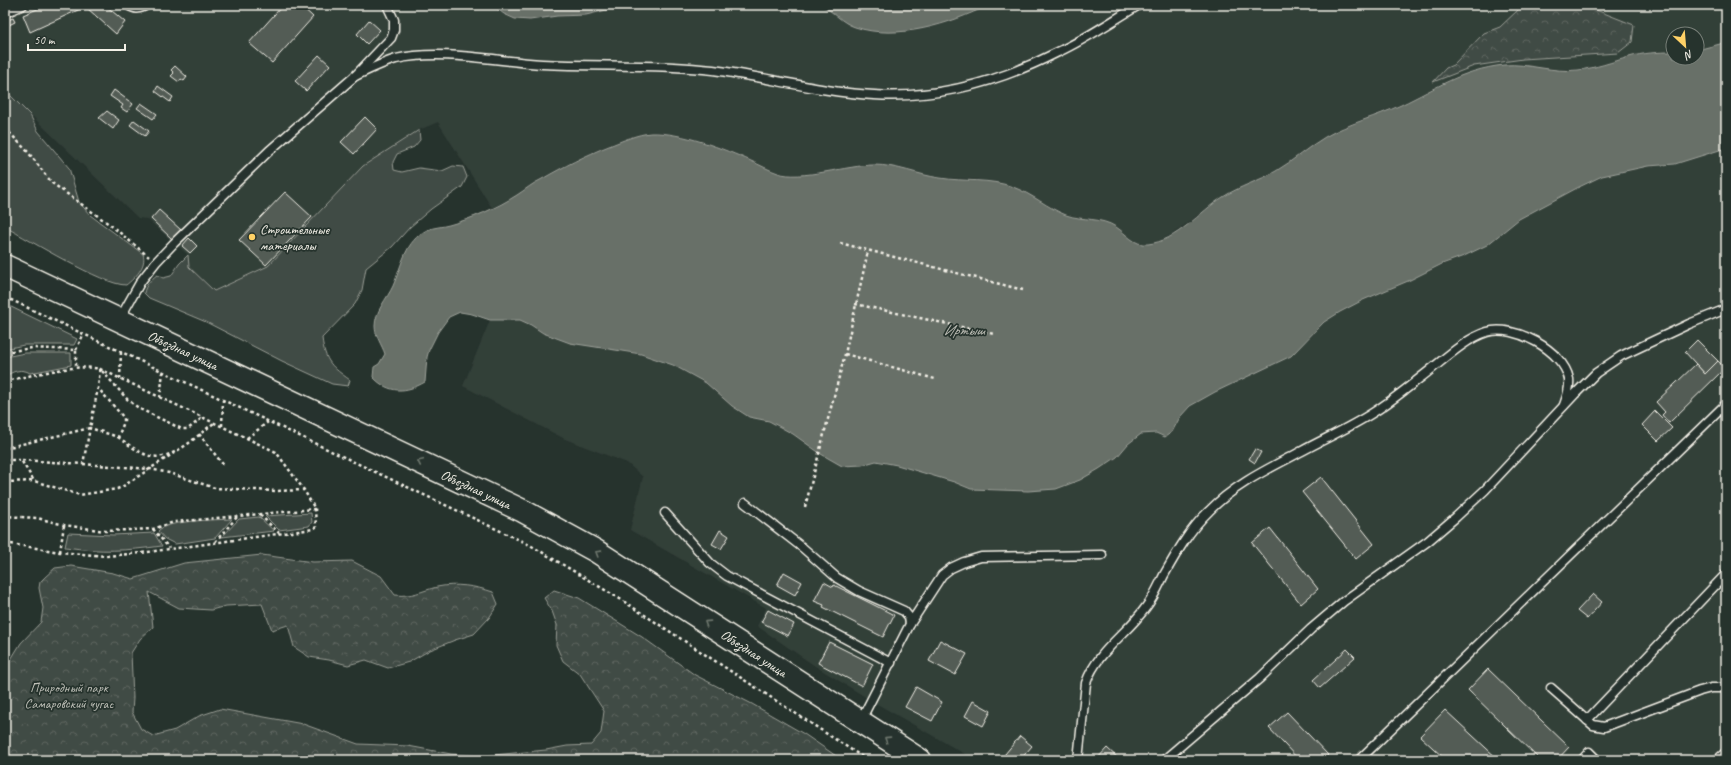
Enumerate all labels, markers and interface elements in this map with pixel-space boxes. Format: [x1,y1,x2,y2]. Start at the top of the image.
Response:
scale bar [28,26,125,52]
north arrow [1665,26,1705,66]
text: 50 m [34,32,56,48]
text: N [1681,47,1696,64]
place label: Строительные материалы [260,221,330,254]
marker: Строительные материалы [247,232,257,242]
water label: Иртыш [943,321,986,340]
street label: Объездная улица [145,327,222,375]
one-way arrow [416,459,424,467]
street label: Объездная улица [438,466,515,514]
one-way arrow [595,550,602,558]
one-way arrow [705,621,712,628]
street label: Объездная улица [718,626,791,682]
park label: Природный парк Самаровский чугас [25,679,114,712]
one-way arrow [884,736,891,744]

